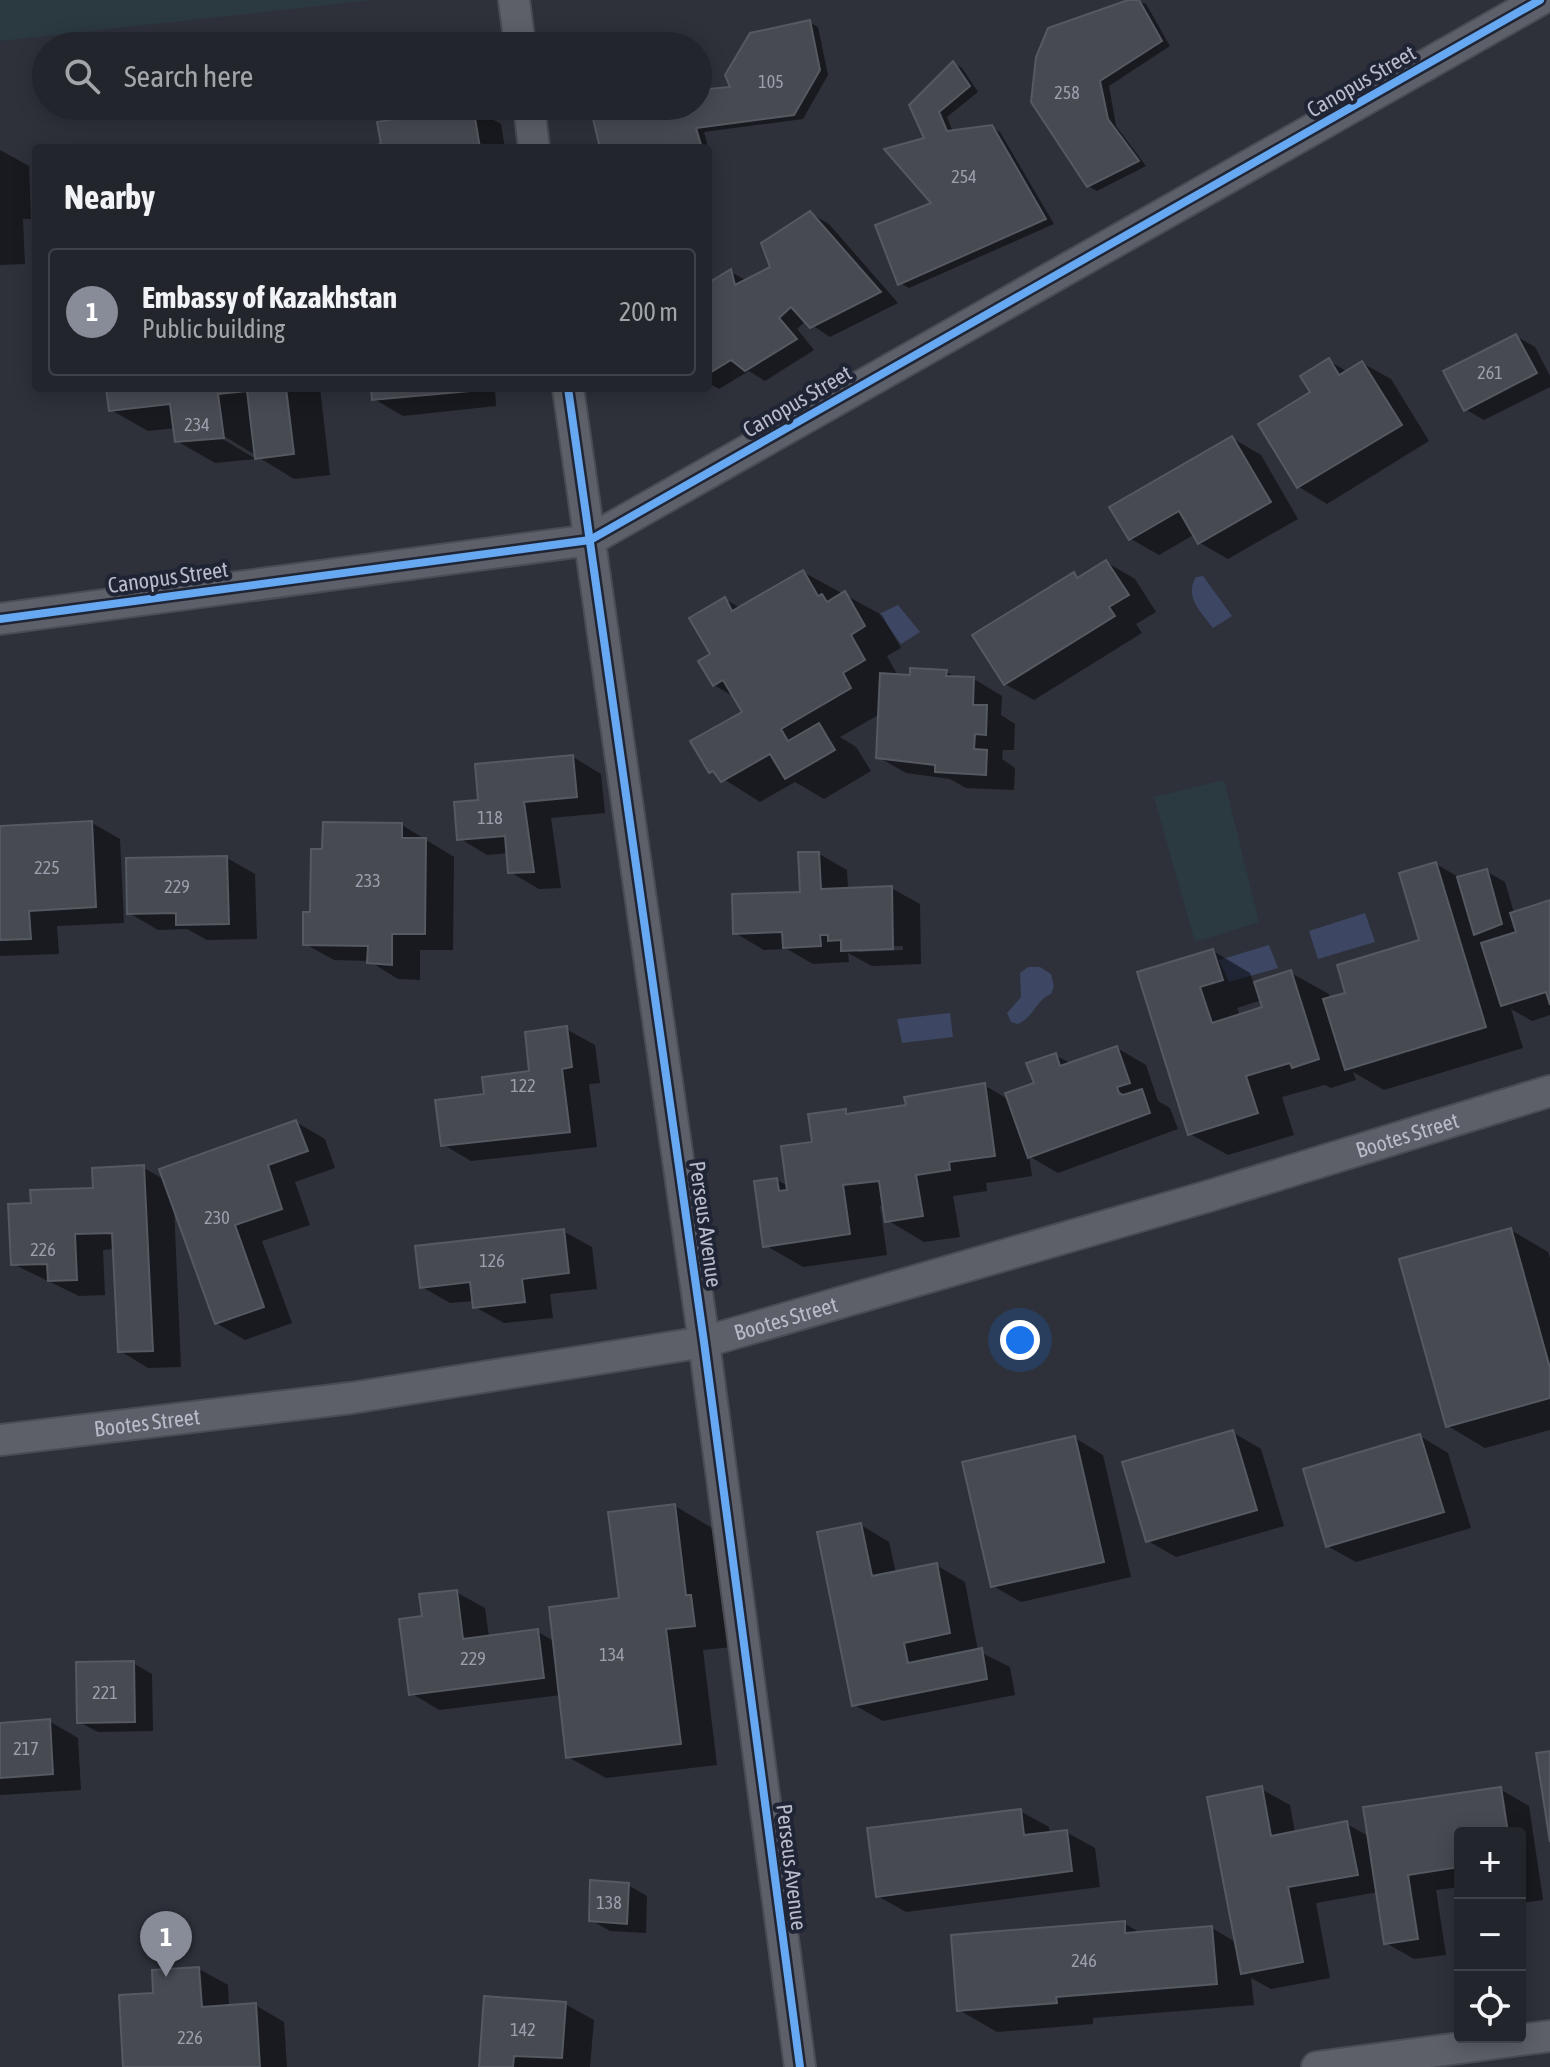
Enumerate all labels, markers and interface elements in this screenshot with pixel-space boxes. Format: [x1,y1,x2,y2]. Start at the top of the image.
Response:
search box [32,32,712,120]
street label: Canopus Street [1302,39,1420,123]
icon: search [60,54,104,98]
text: Search here [124,59,253,93]
house number: 105 [758,71,784,92]
house number: 258 [1054,82,1080,103]
house number: 254 [951,166,977,187]
text: Nearby [64,177,155,216]
text: Embassy of Kazakhstan [142,280,397,314]
text: 1 [86,297,98,327]
text: 200 m [619,297,678,327]
text: Public building [142,314,285,344]
street label: Canopus Street [738,359,856,443]
house number: 261 [1477,362,1503,383]
house number: 234 [184,414,210,435]
street label: Canopus Street [106,556,230,598]
house number: 118 [477,807,503,828]
house number: 225 [34,857,60,878]
house number: 233 [355,870,381,891]
house number: 229 [164,876,190,897]
house number: 122 [510,1075,536,1096]
street label: Bootes Street [1353,1107,1462,1163]
street label: Perseus Avenue [684,1159,728,1289]
house number: 230 [204,1207,230,1228]
house number: 226 [30,1239,56,1260]
house number: 126 [479,1250,505,1271]
street label: Bootes Street [731,1291,840,1346]
your location [1000,1320,1040,1360]
street label: Bootes Street [93,1403,201,1442]
house number: 134 [599,1644,625,1665]
house number: 229 [460,1648,486,1669]
house number: 221 [92,1682,118,1703]
house number: 217 [13,1738,39,1759]
street label: Perseus Avenue [771,1802,813,1932]
map controls [1454,1827,1526,2043]
button: + [1454,1827,1526,1899]
house number: 138 [596,1892,622,1913]
button: − [1454,1899,1526,1971]
pin: 1 [140,1911,192,1977]
house number: 246 [1071,1950,1097,1971]
button: locate [1454,1971,1526,2043]
house number: 142 [510,2019,536,2040]
house number: 226 [177,2027,203,2048]

